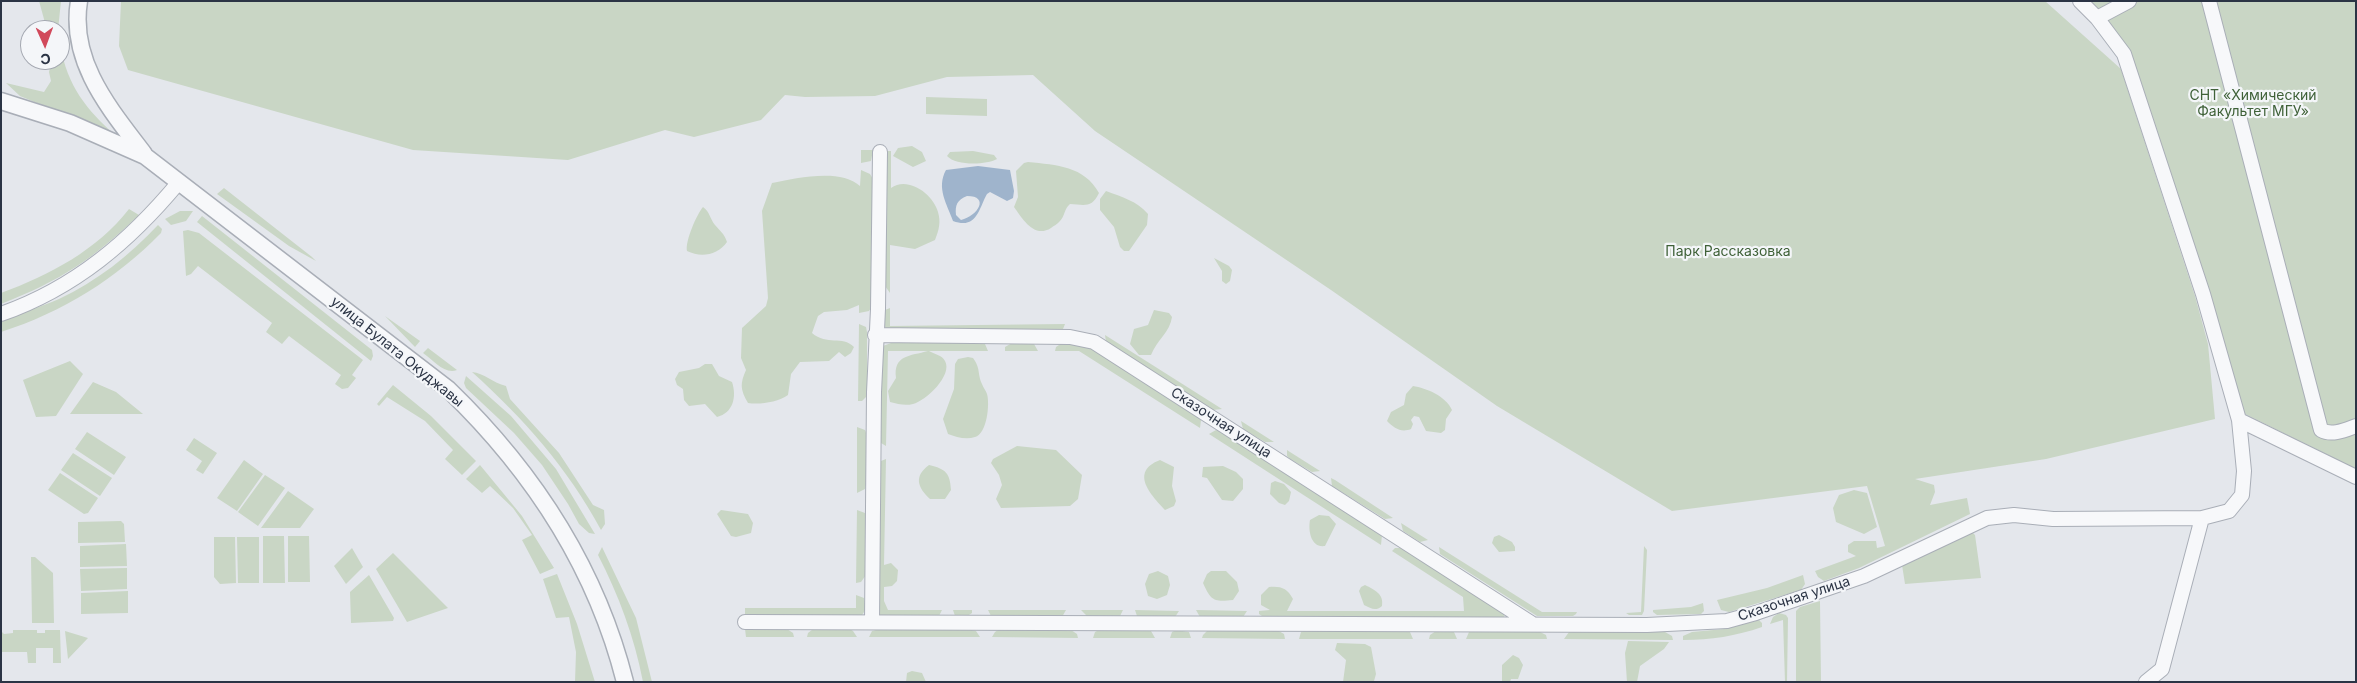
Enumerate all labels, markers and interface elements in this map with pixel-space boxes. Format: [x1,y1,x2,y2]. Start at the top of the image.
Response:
north arrow [20,20,70,70]
text: С [40,51,51,68]
park label: СНТ «Химический Факультет МГУ» [2189,88,2317,120]
park label: Парк Рассказовка [1665,244,1791,260]
street label: улица Булата Окуджавы [327,293,467,411]
street label: Сказочная улица [1167,384,1275,462]
street label: Сказочная улица [1736,573,1852,625]

